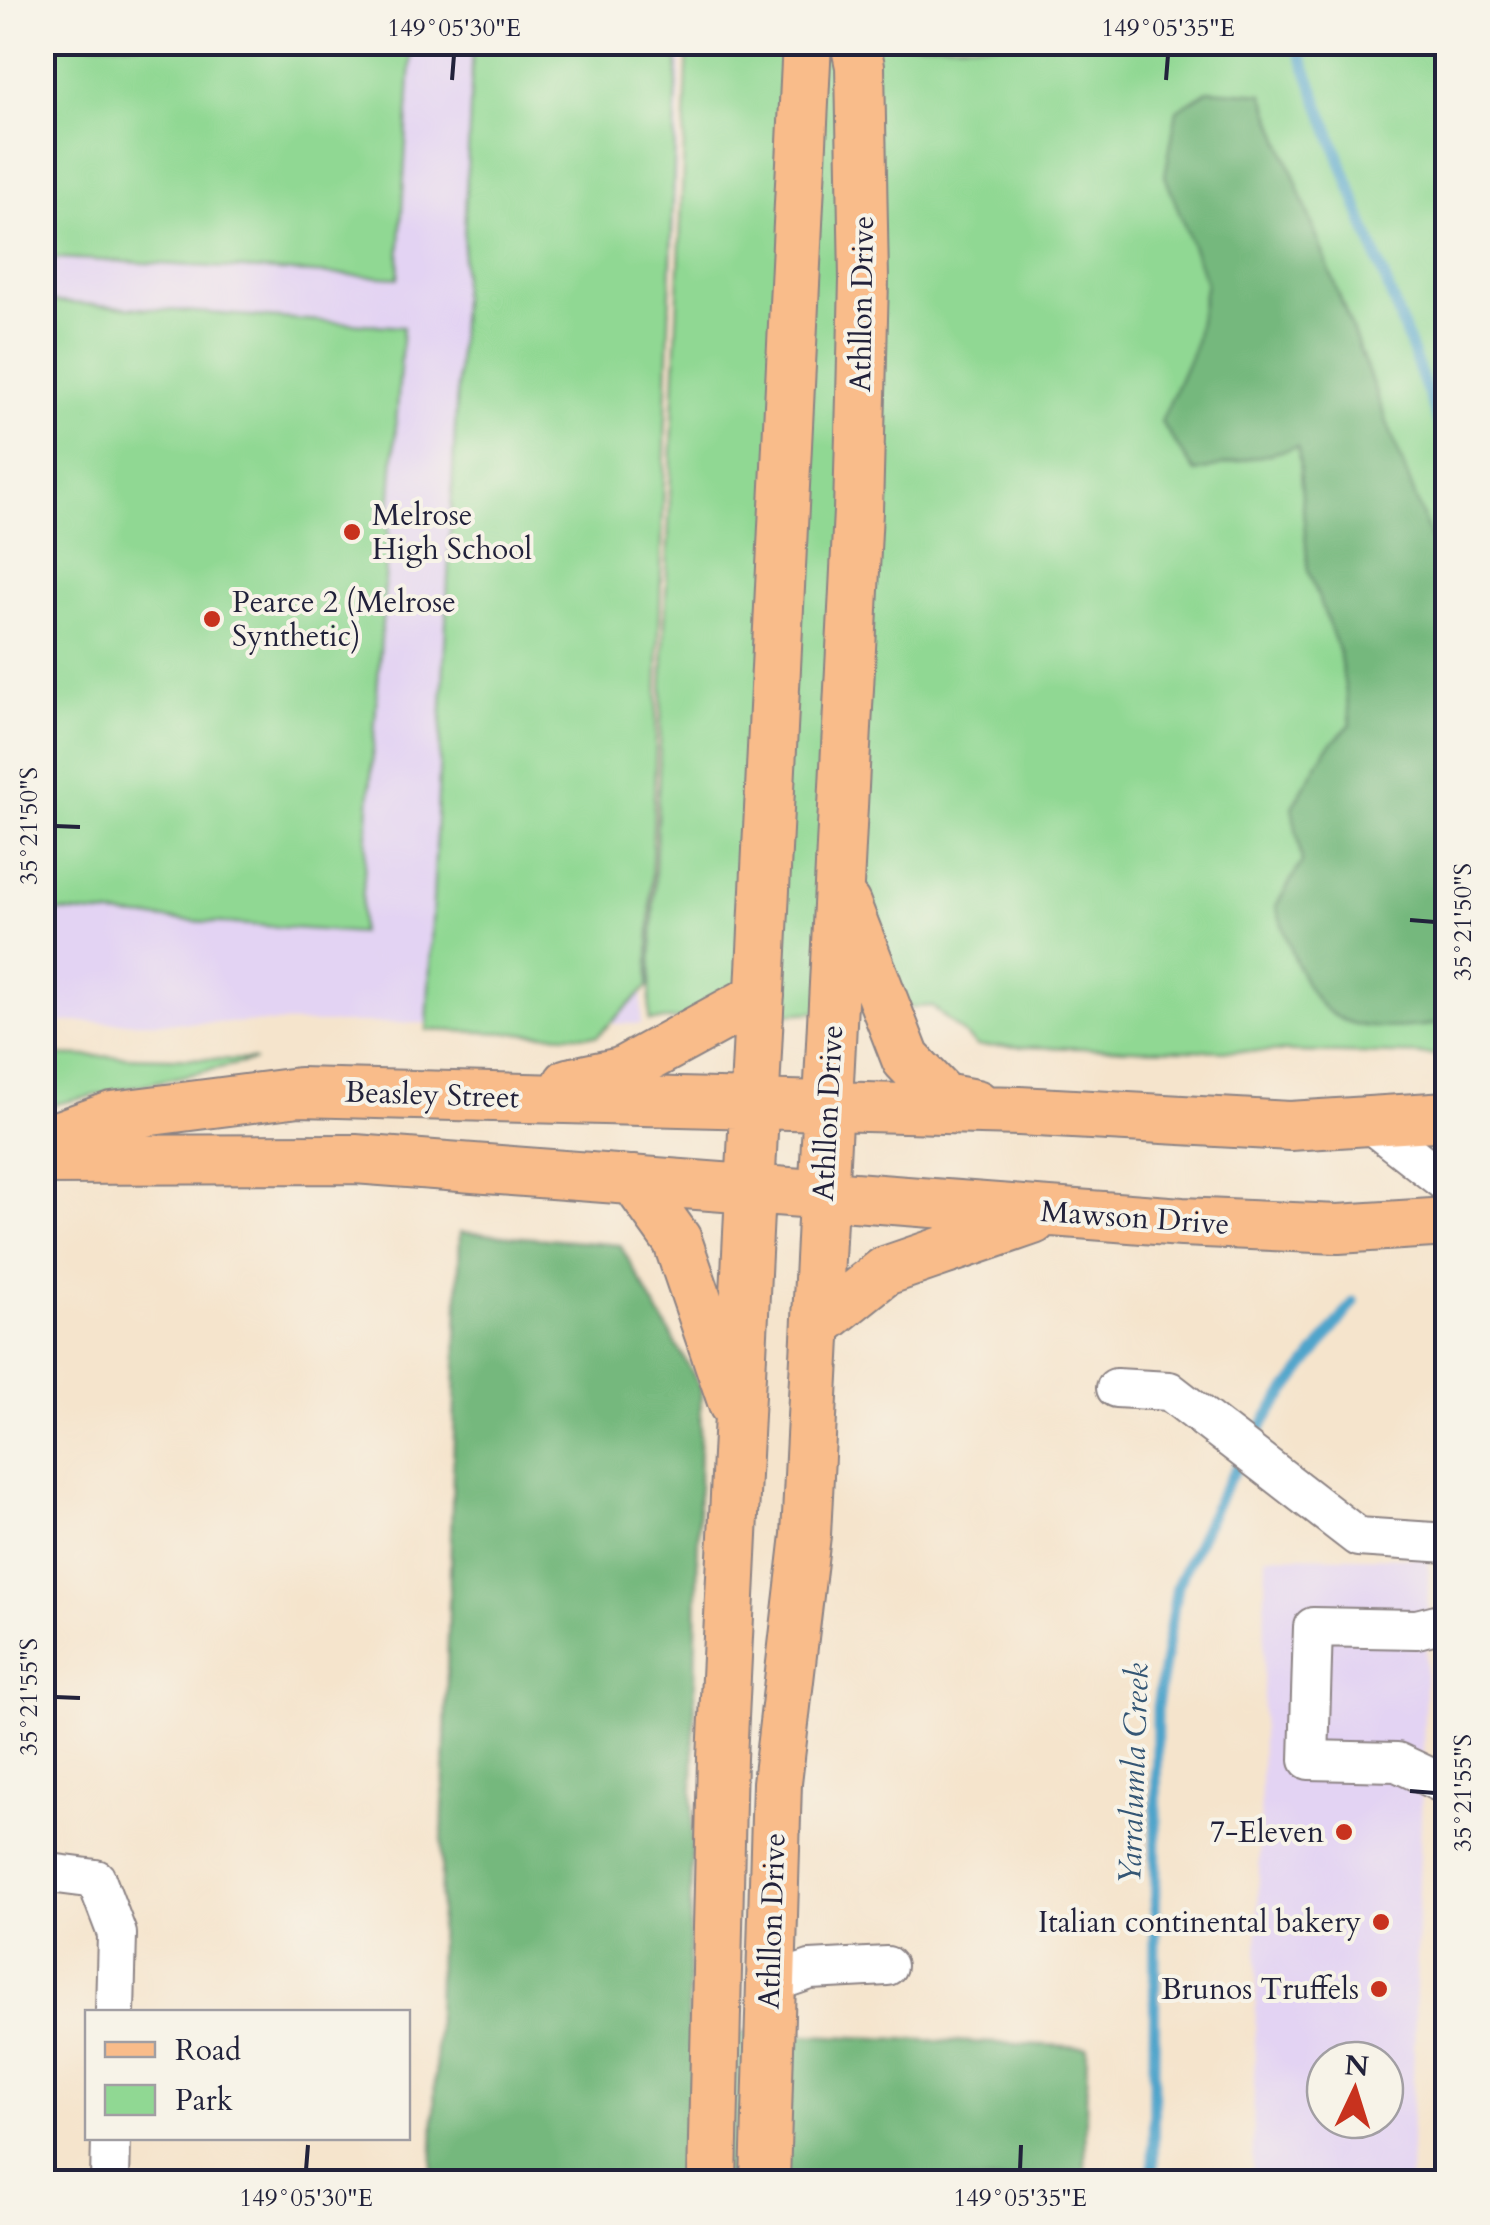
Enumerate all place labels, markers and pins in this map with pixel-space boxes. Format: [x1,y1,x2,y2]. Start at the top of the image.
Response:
place label: Melrose High School [372,495,532,570]
marker: Melrose High School [341,521,363,543]
place label: Pearce 2 (Melrose Synthetic) [232,582,456,657]
marker: Pearce 2 (Melrose Synthetic) [201,608,223,630]
place label: 7-Eleven [1210,1812,1324,1853]
marker: 7-Eleven [1333,1821,1355,1843]
place label: Italian continental bakery [1038,1902,1361,1943]
marker: Italian continental bakery [1370,1911,1392,1933]
place label: Brunos Truffels [1161,1969,1359,2010]
marker: Brunos Truffels [1368,1978,1390,2000]

